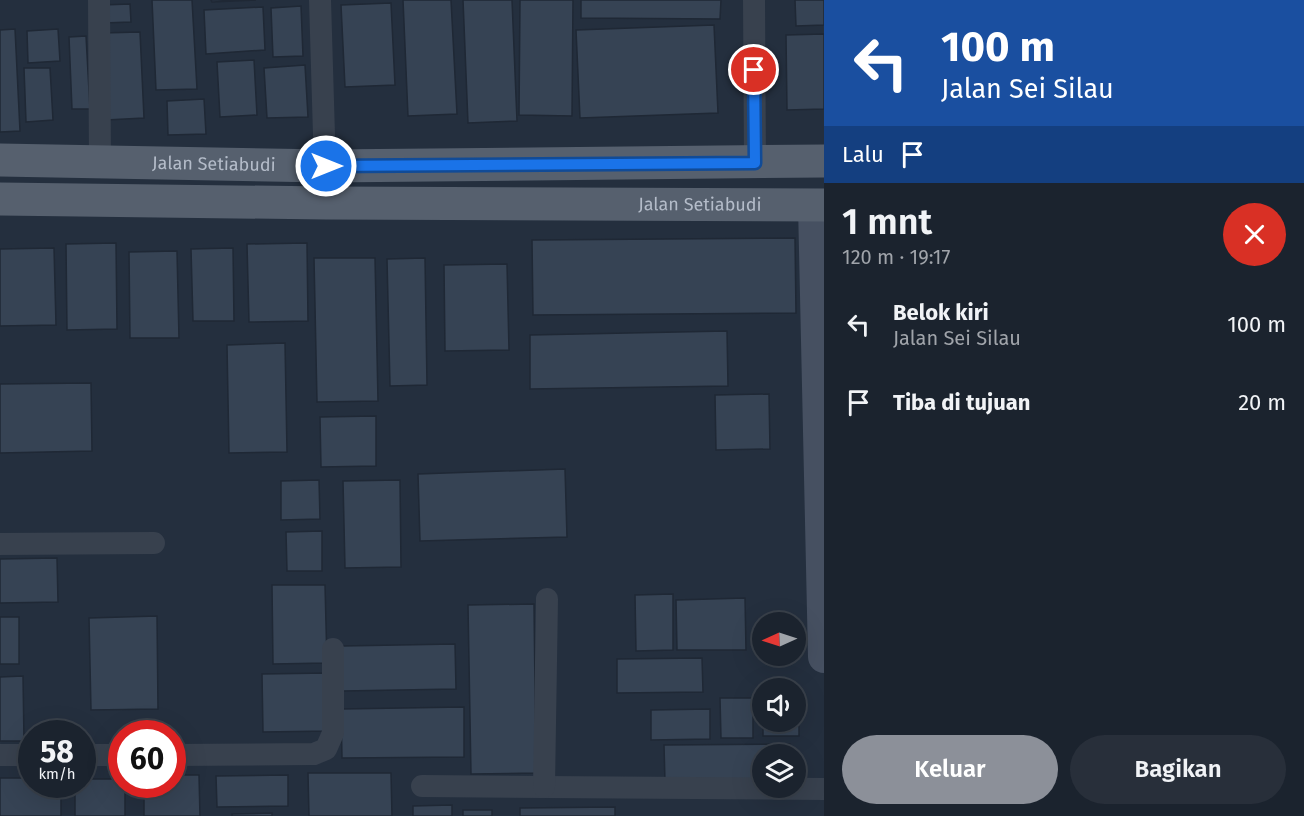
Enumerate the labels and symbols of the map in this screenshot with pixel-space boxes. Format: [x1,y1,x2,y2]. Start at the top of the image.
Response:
pin [728,44,779,95]
position arrow [294,134,358,198]
street label: Jalan Setiabudi [152,152,276,176]
street label: Jalan Setiabudi [638,193,762,216]
north arrow [752,612,806,666]
speed limit sign: 60 [108,720,186,798]

